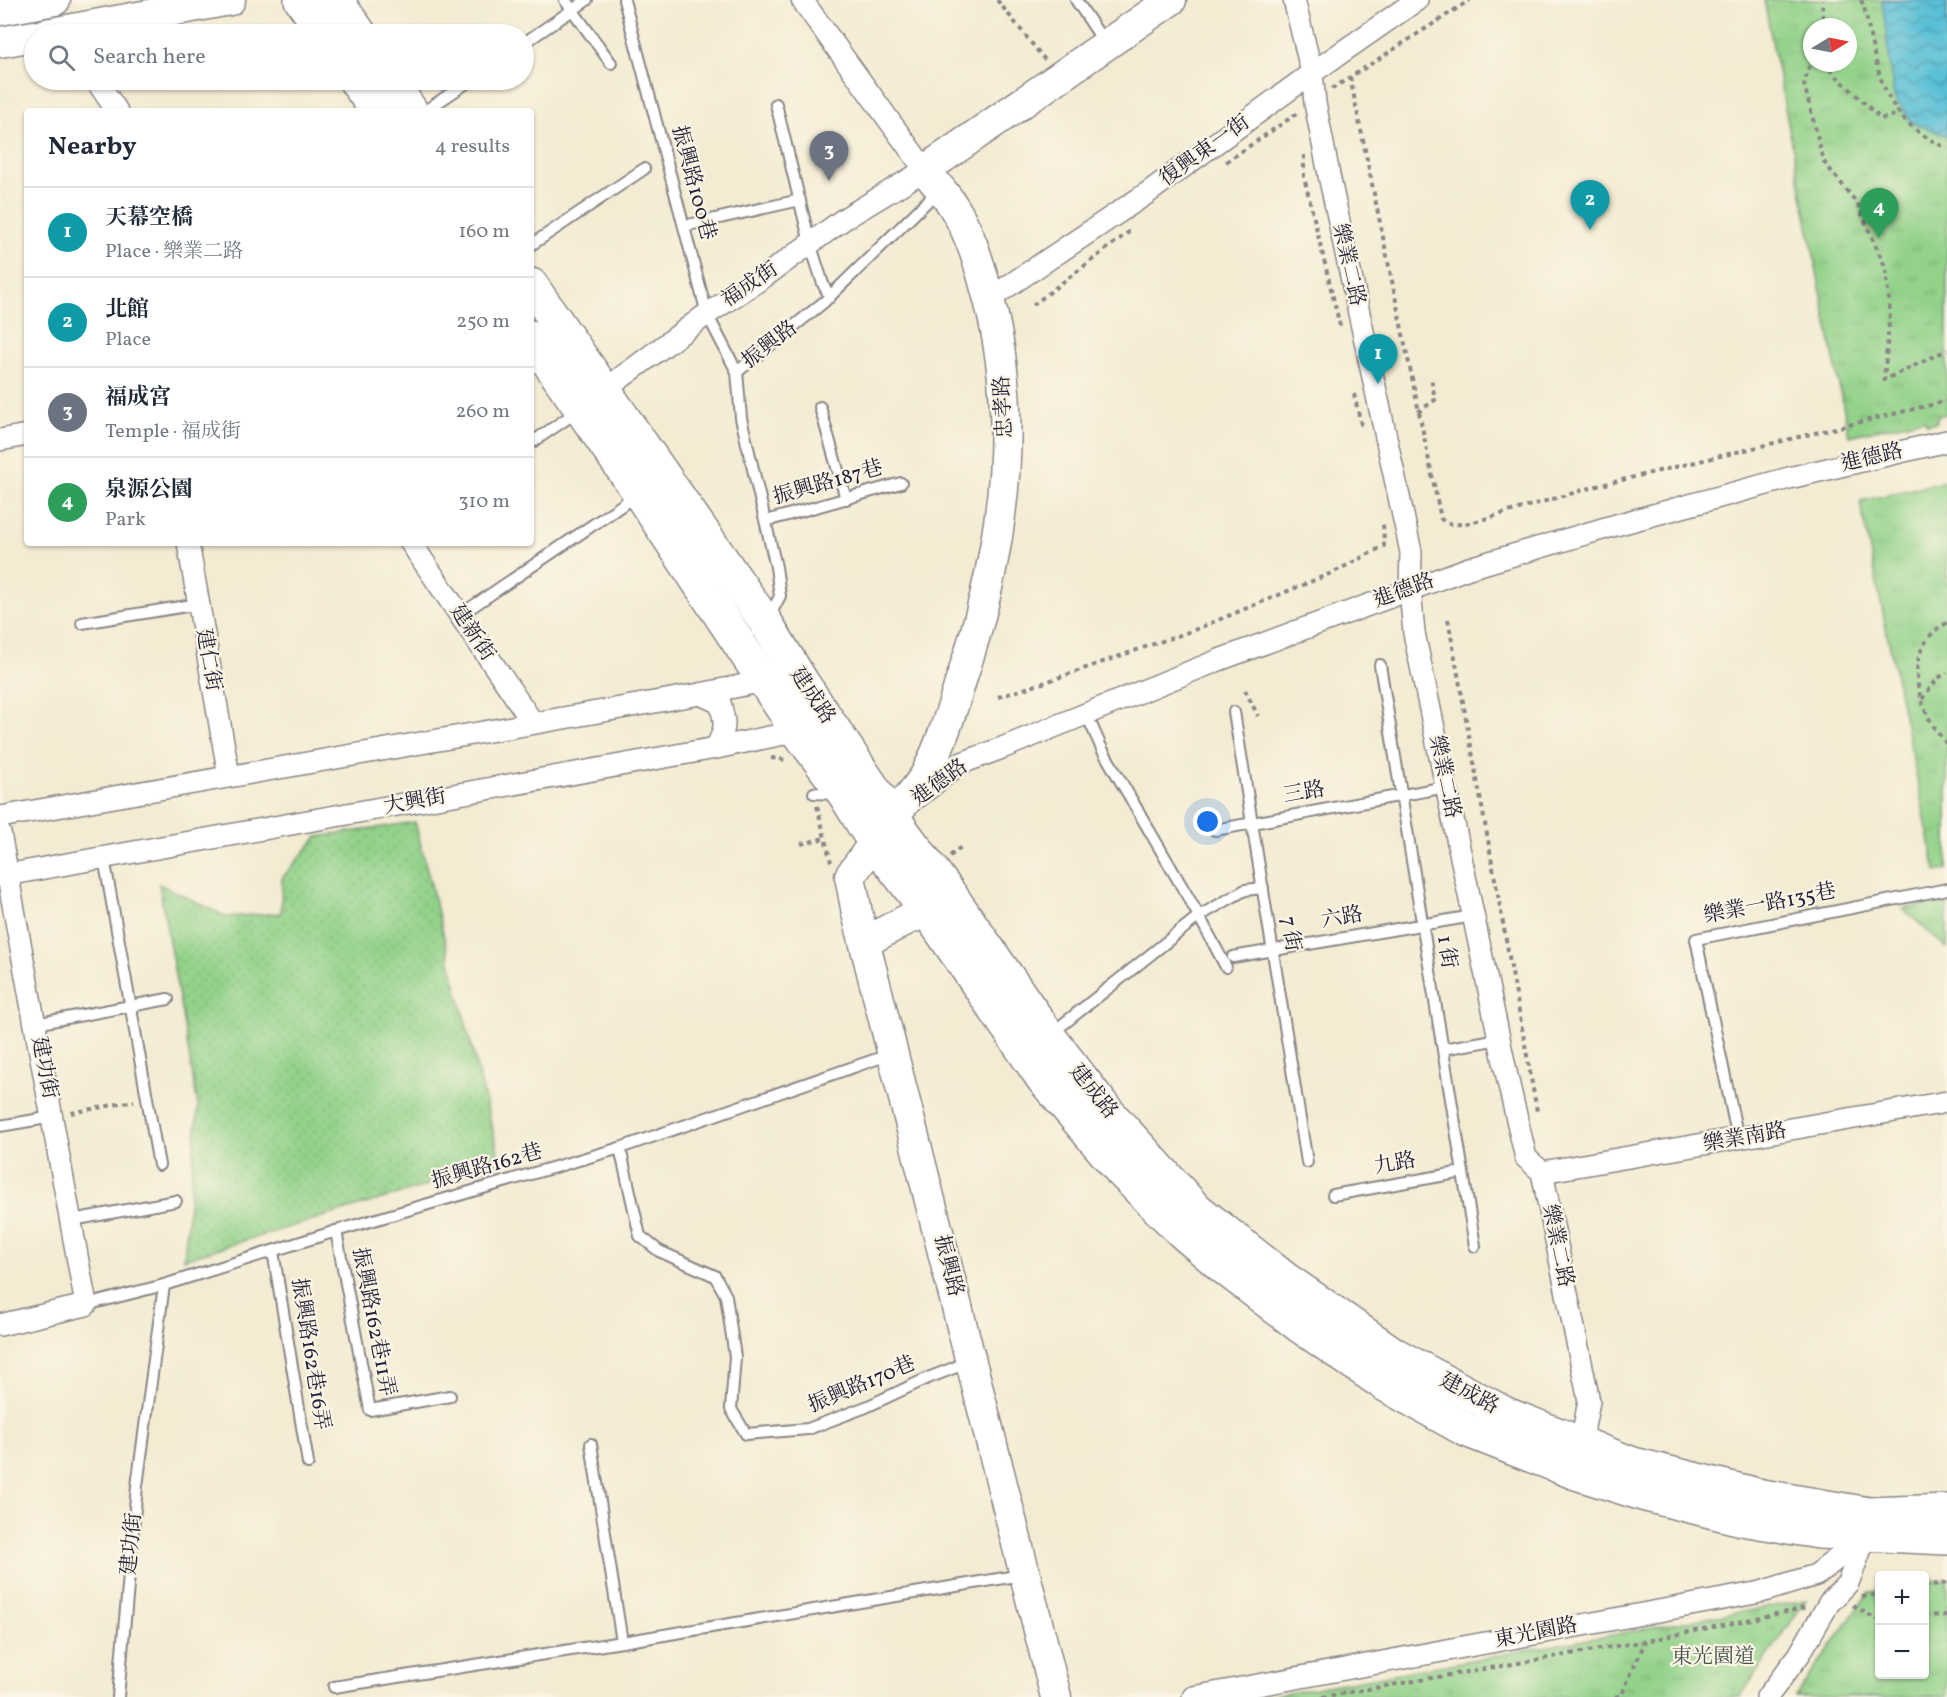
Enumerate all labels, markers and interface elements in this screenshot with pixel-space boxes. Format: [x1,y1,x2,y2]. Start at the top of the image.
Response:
north arrow [1803,18,1857,72]
search box [24,24,534,90]
icon: search [45,41,78,74]
text: Search here [93,42,206,73]
street label: 復興東一街 [1154,108,1256,194]
street label: 振興路100巷 [664,122,722,244]
text: Nearby [48,129,137,165]
pin: 3 [810,132,848,181]
text: 4 results [435,133,510,161]
pin: 2 [1570,180,1610,230]
pin: 4 [1860,188,1898,238]
text: 天幕空橋 [105,203,193,234]
text: 1 [63,218,72,246]
text: 160 m [458,218,510,246]
street label: 樂業二路 [1324,221,1372,309]
text: Place · 樂業二路 [105,238,243,266]
street label: 福成街 [716,255,784,315]
text: 北館 [105,295,149,326]
text: 2 [62,308,73,336]
text: 250 m [456,308,510,336]
street label: 振興路 [736,314,804,376]
text: Place [105,326,151,354]
pin: 1 [1358,334,1398,384]
street label: 忠孝路 [988,375,1020,439]
text: 福成宮 [105,383,171,414]
text: 3 [62,398,73,426]
text: 260 m [455,398,510,426]
text: Temple · 福成街 [105,418,241,446]
street label: 進德路 [1838,437,1906,479]
street label: 振興路187巷 [770,453,886,513]
text: 泉源公園 [105,475,193,506]
text: 4 [61,488,74,516]
text: 310 m [458,488,510,516]
text: Park [105,506,146,534]
street label: 進德路 [1369,567,1439,615]
street label: 建新街 [442,599,502,667]
street label: 建仁街 [188,626,228,694]
street label: 建成路 [782,662,842,730]
street label: 樂業二路 [1421,733,1467,821]
street label: 進德路 [906,753,974,813]
street label: 三路 [1281,775,1327,811]
street label: 大興街 [381,782,449,822]
your location [1193,807,1222,836]
street label: 樂業一路135巷 [1701,877,1839,931]
street label: 六路 [1319,900,1365,936]
street label: 7 街 [1273,914,1307,954]
street label: 1 街 [1429,933,1463,971]
street label: 建功街 [24,1034,64,1102]
street label: 建成路 [1062,1058,1124,1126]
street label: 樂業南路 [1701,1116,1789,1160]
street label: 振興路162巷 [428,1137,546,1197]
street label: 九路 [1372,1146,1418,1182]
street label: 樂業二路 [1534,1202,1580,1290]
street label: 振興路 [926,1232,970,1300]
street label: 振興路162巷11弄 [344,1245,402,1399]
street label: 振興路162巷16弄 [284,1276,336,1432]
street label: 振興路170巷 [804,1349,920,1421]
street label: 建成路 [1434,1366,1504,1422]
street label: 建功街 [115,1511,149,1577]
map controls [1875,1571,1929,1679]
button: + [1875,1571,1929,1625]
street label: 東光園路 [1492,1611,1580,1655]
button: − [1875,1625,1929,1679]
park label: 東光園道 [1671,1643,1755,1672]

